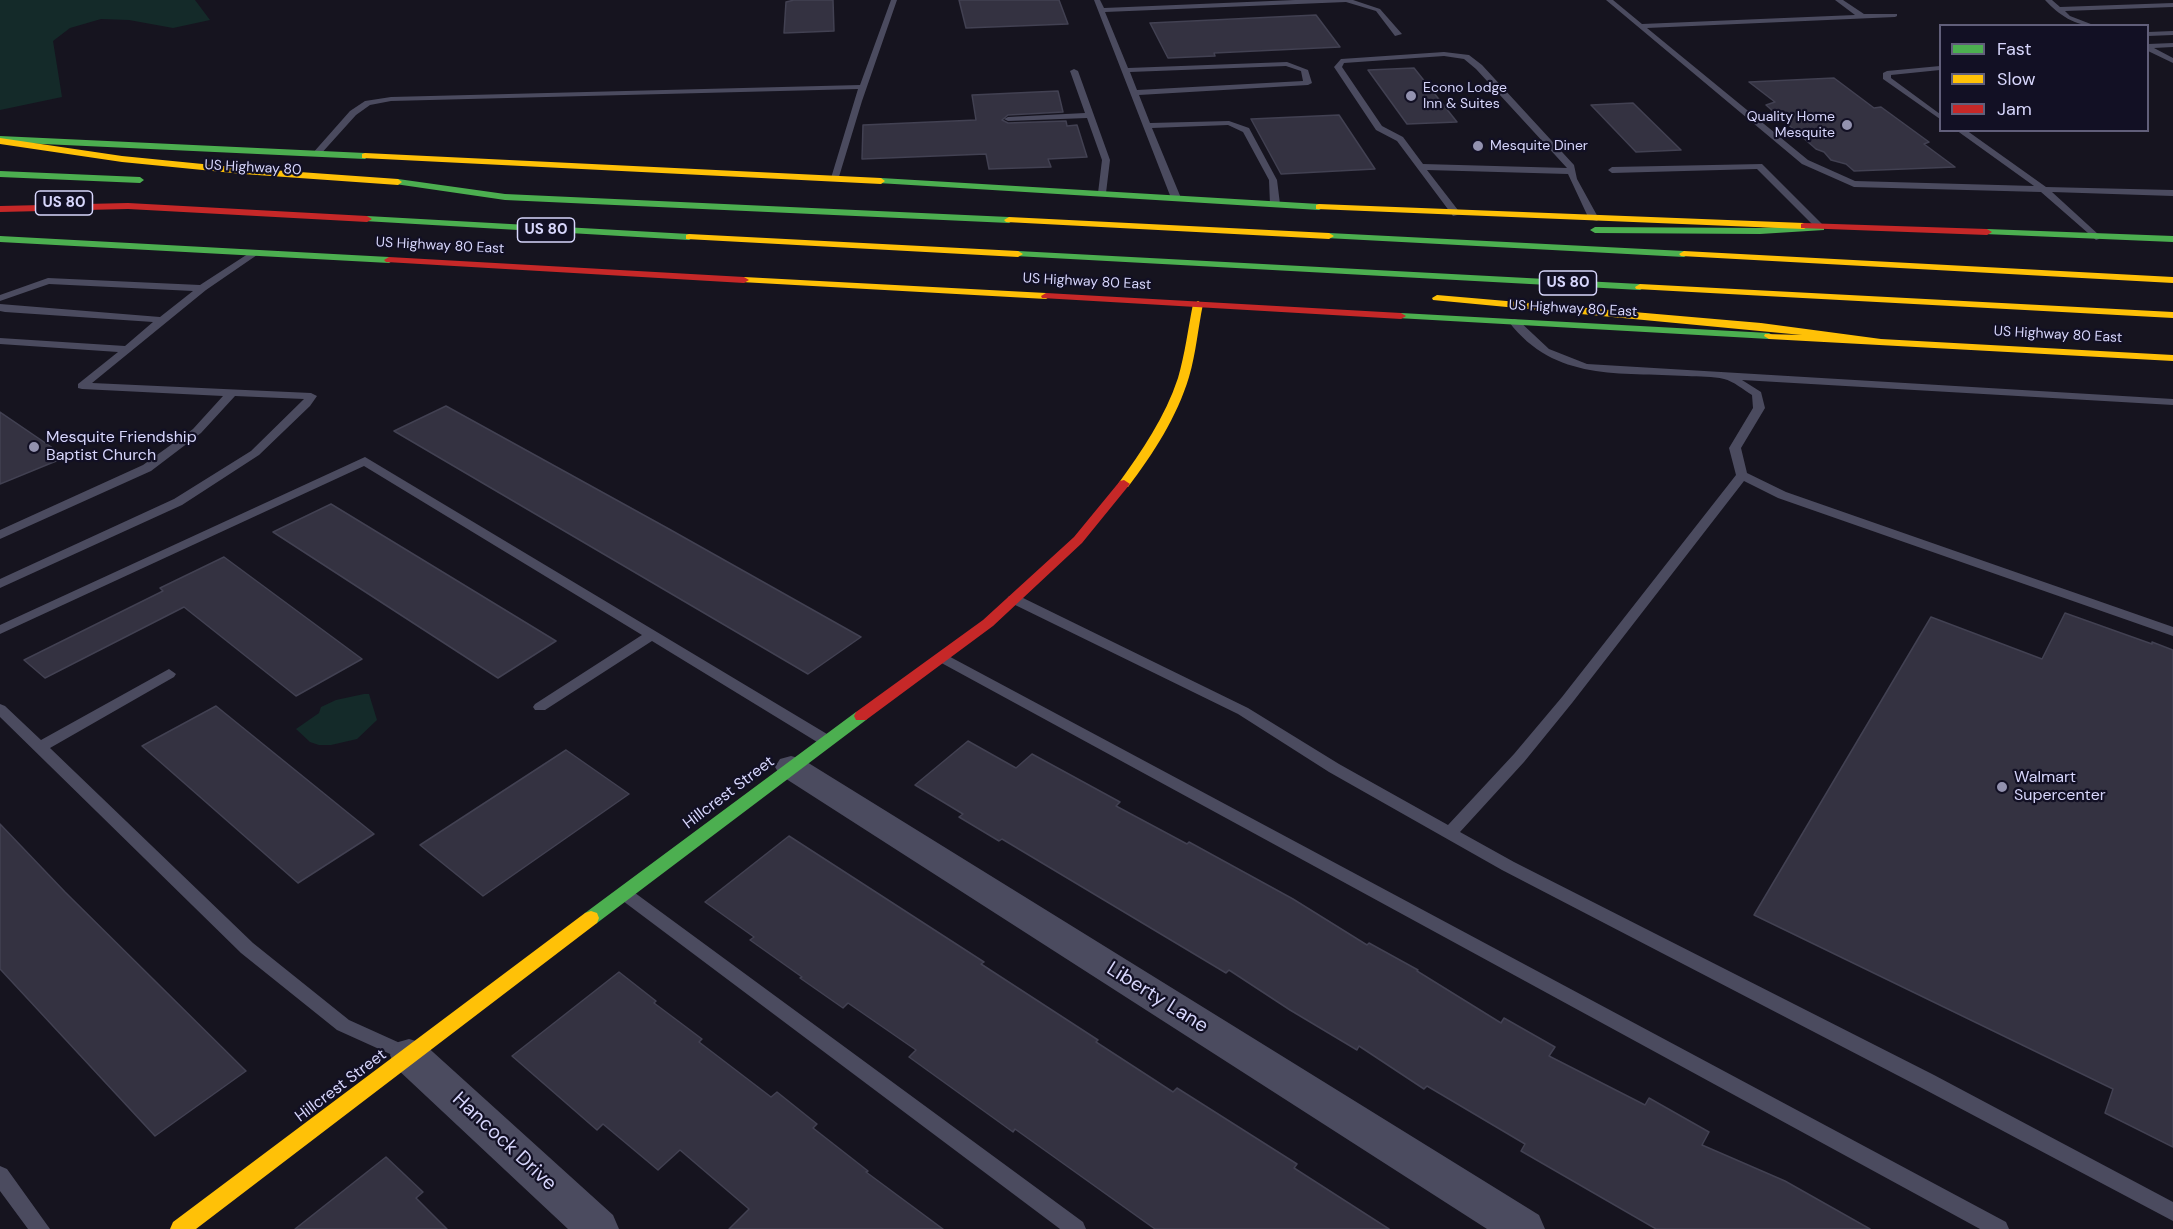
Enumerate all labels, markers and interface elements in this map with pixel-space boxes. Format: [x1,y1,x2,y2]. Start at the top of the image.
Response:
legend [1939,24,2149,132]
text: Fast [1997,37,2032,61]
text: Slow [1997,67,2036,91]
place label: Econo Lodge Inn & Suites [1423,80,1507,112]
marker: Econo Lodge Inn & Suites [1404,89,1418,103]
text: Jam [1997,97,2032,121]
place label: Quality Home Mesquite [1747,109,1835,142]
marker: Quality Home Mesquite [1840,118,1854,132]
place label: Mesquite Diner [1490,138,1588,154]
marker: Mesquite Diner [1471,139,1485,153]
street label: US Highway 80 [204,157,302,179]
road number: US 80 [36,191,92,215]
road number: US 80 [518,218,574,242]
street label: US Highway 80 East [375,234,505,258]
street label: US Highway 80 East [1022,270,1152,294]
road number: US 80 [1540,271,1596,295]
street label: US Highway 80 East [1508,297,1638,321]
street label: US Highway 80 East [1993,323,2123,347]
place label: Mesquite Friendship Baptist Church [46,428,197,466]
marker: Mesquite Friendship Baptist Church [27,440,41,454]
street label: Hillcrest Street [680,752,778,834]
place label: Walmart Supercenter [2014,768,2106,806]
marker: Walmart Supercenter [1995,780,2009,794]
street label: Liberty Lane [1102,957,1212,1039]
street label: Hillcrest Street [292,1045,390,1127]
street label: Hancock Drive [447,1088,561,1196]

